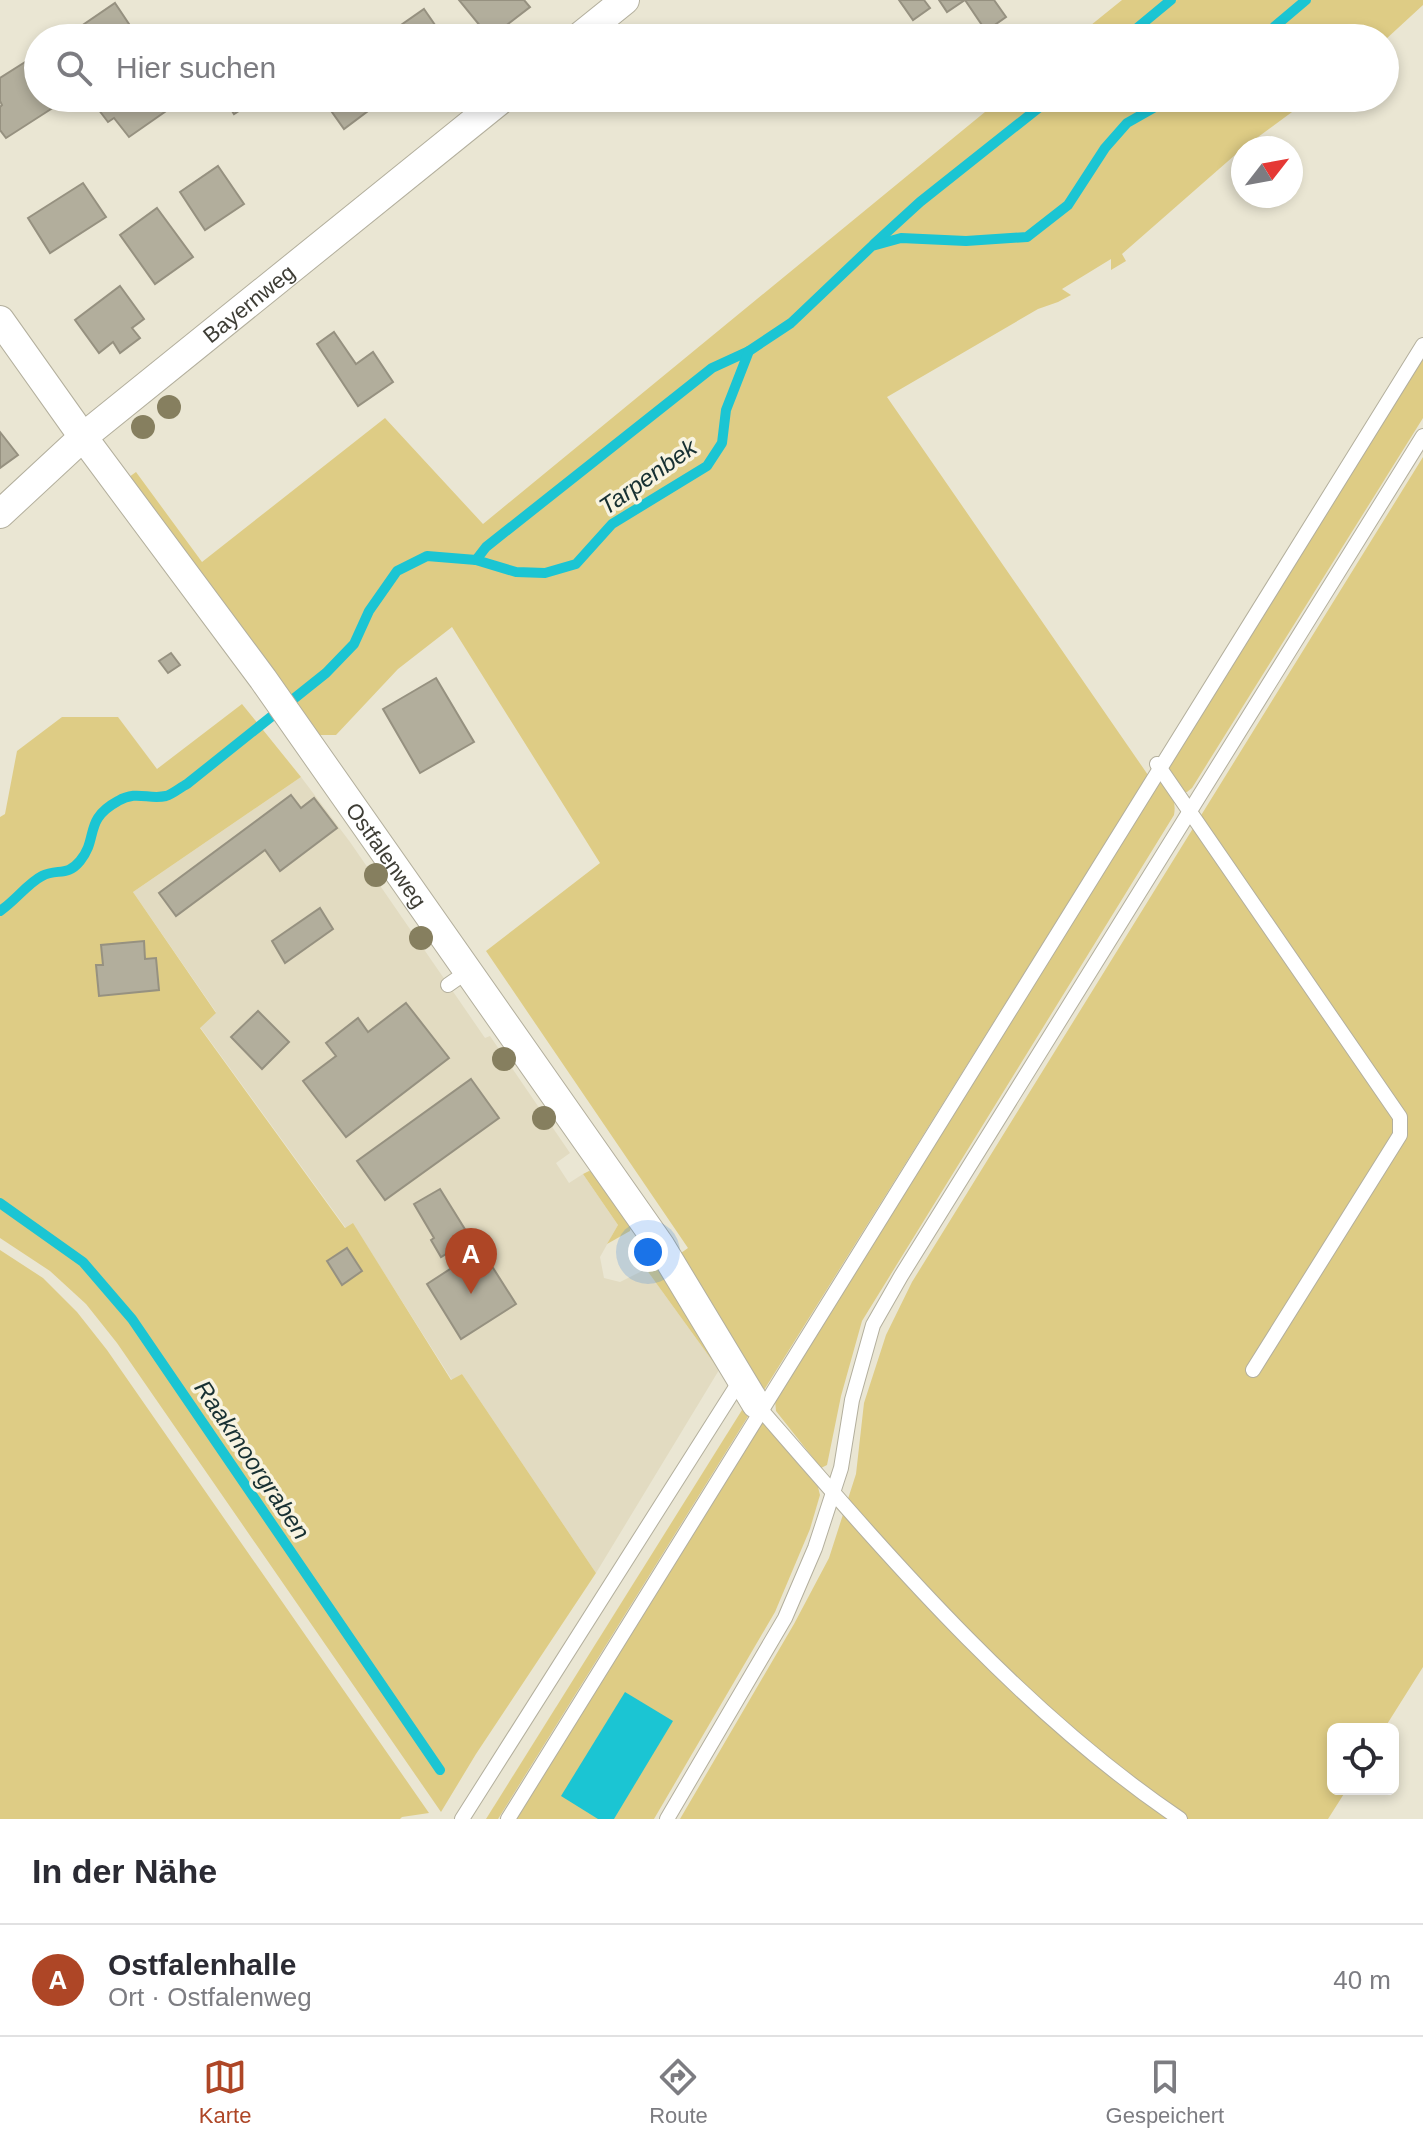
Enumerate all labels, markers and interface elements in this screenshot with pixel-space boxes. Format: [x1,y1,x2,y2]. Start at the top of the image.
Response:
search box [24,24,1399,112]
icon: search [52,46,96,90]
text: Hier suchen [116,51,276,84]
north arrow [1231,136,1303,208]
street label: Bayernweg [198,259,300,348]
water label: Tarpenbek [594,432,703,520]
street label: Ostfalenweg [341,798,431,913]
pin: A [445,1228,497,1294]
your location [628,1232,668,1272]
water label: Raakmoorgraben [189,1375,315,1544]
map controls [1327,1723,1399,1795]
button: locate [1327,1723,1399,1795]
text: In der Nähe [32,1852,217,1890]
text: Ostfalenhalle [108,1948,296,1981]
text: A [49,1965,67,1995]
text: 40 m [1333,1965,1391,1995]
text: Ort · Ostfalenweg [108,1982,312,2012]
tab: Karte [199,2055,251,2129]
tab: Route [649,2055,708,2129]
tab: Gespeichert [1106,2055,1224,2129]

